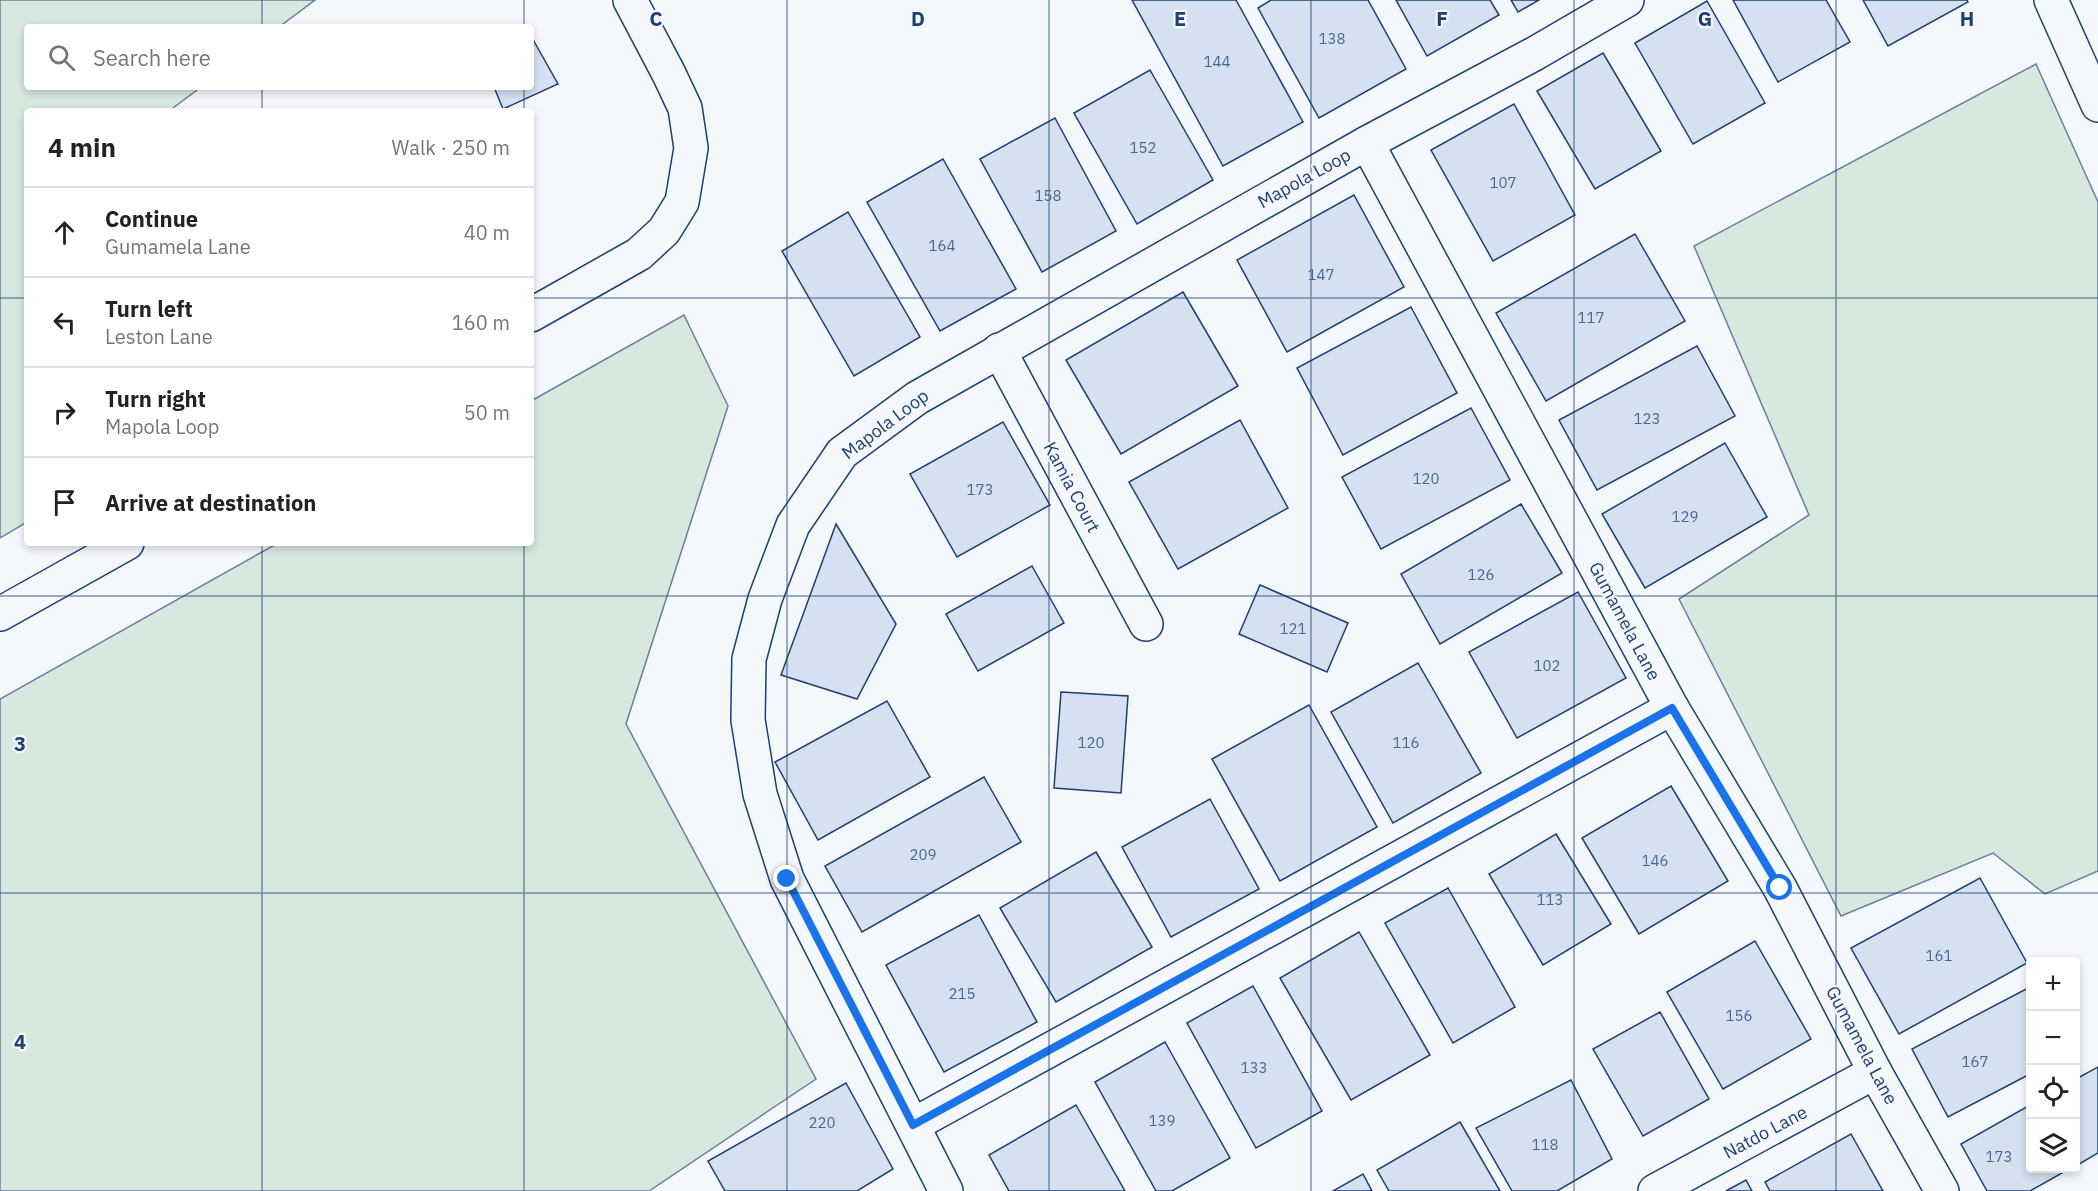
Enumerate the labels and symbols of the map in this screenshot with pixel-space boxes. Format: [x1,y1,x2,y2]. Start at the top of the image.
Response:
text: C [649,5,663,32]
text: D [911,5,925,32]
text: E [1174,5,1186,32]
text: F [1436,5,1448,32]
text: G [1698,5,1712,32]
text: H [1960,5,1974,32]
house number: 138 [1318,29,1346,48]
house number: 144 [1203,52,1231,71]
house number: 152 [1129,138,1157,157]
street label: Mapola Loop [1253,143,1355,213]
house number: 107 [1489,173,1517,192]
house number: 158 [1034,186,1062,205]
house number: 164 [928,236,956,255]
house number: 147 [1307,265,1335,284]
house number: 117 [1577,308,1605,327]
street label: Mapola Loop [837,384,933,464]
house number: 123 [1633,409,1661,428]
street label: Kamia Court [1039,438,1105,536]
house number: 120 [1412,469,1440,488]
house number: 173 [966,480,994,499]
house number: 129 [1671,507,1699,526]
street label: Gumamela Lane [1584,558,1666,684]
house number: 126 [1467,565,1495,584]
house number: 121 [1279,619,1307,638]
house number: 102 [1533,656,1561,675]
text: 3 [14,730,26,757]
house number: 120 [1077,733,1105,752]
house number: 116 [1392,733,1420,752]
house number: 209 [909,845,937,864]
house number: 146 [1641,851,1669,870]
route end [773,865,799,891]
route start [1766,874,1792,900]
house number: 113 [1536,890,1564,909]
house number: 161 [1925,946,1953,965]
street label: Gumamela Lane [1821,982,1903,1108]
house number: 215 [948,984,976,1003]
house number: 156 [1725,1006,1753,1025]
text: 4 [14,1028,26,1055]
house number: 167 [1961,1052,1989,1071]
house number: 133 [1240,1058,1268,1077]
street label: Natdo Lane [1719,1100,1811,1164]
house number: 139 [1148,1111,1176,1130]
house number: 220 [808,1113,836,1132]
house number: 118 [1531,1135,1559,1154]
house number: 173 [1985,1147,2013,1166]

